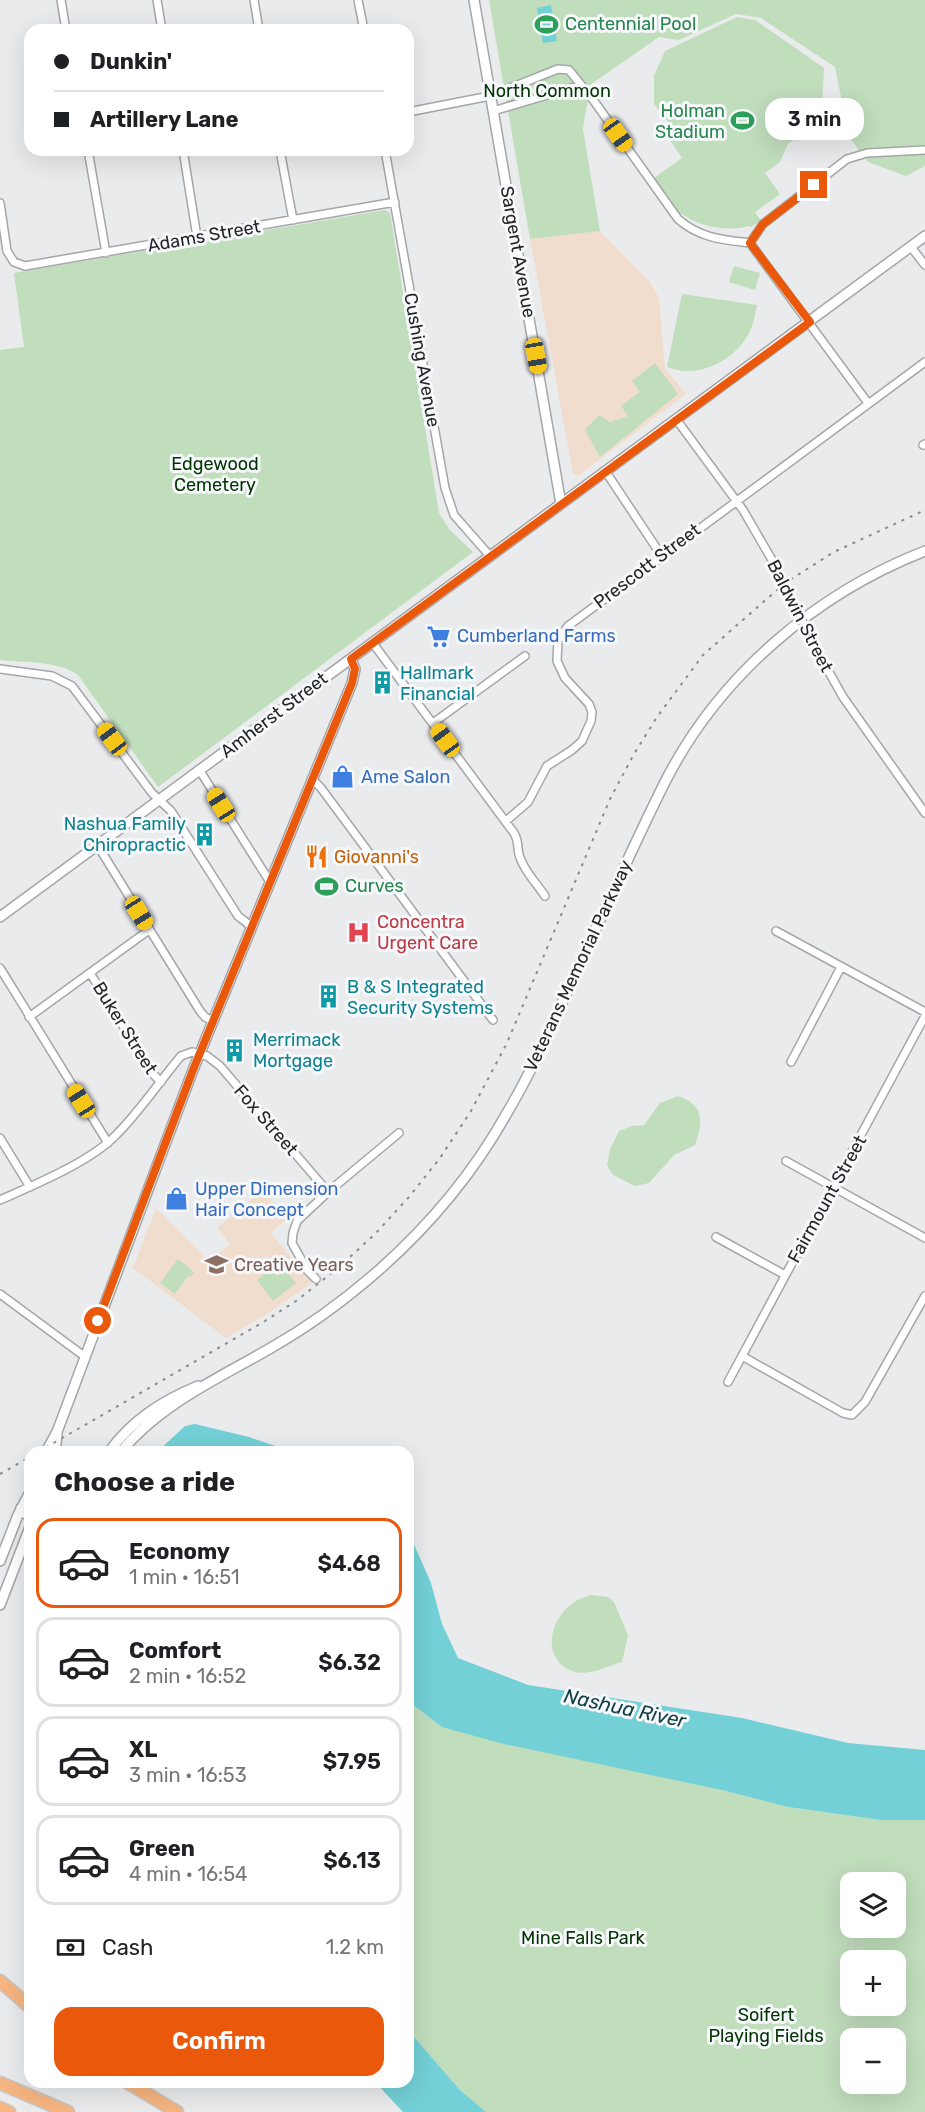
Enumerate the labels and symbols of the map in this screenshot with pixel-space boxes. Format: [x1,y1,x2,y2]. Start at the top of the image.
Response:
sports icon: Centennial Pool [534,11,560,37]
place label: Centennial Pool [565,13,696,35]
park label: North Common [483,80,611,102]
callout: 3 min [764,98,864,140]
place label: Holman Stadium [655,100,725,143]
sports icon: Holman Stadium [730,108,756,134]
car [600,115,636,155]
route end [800,171,827,198]
street label: Sargent Avenue [496,184,540,320]
street label: Adams Street [146,215,262,257]
street label: Cushing Avenue [399,291,445,429]
car [524,337,548,375]
park label: Edgewood Cemetery [171,453,259,496]
street label: Prescott Street [589,519,705,613]
street label: Baldwin Street [762,556,838,676]
supermarket icon: Cumberland Farms [426,623,452,649]
place label: Cumberland Farms [457,625,616,647]
place label: Hallmark Financial [400,662,475,705]
street label: Amherst Street [216,668,332,762]
building icon: Hallmark Financial [369,670,395,696]
car [94,719,130,759]
car [427,720,463,760]
shop icon: Ame Salon [330,764,356,790]
place label: Ame Salon [361,766,450,788]
car [204,785,238,825]
place label: Nashua Family Chiropractic [64,813,186,856]
building icon: Nashua Family Chiropractic [191,821,217,847]
restaurant icon: Giovanni's [303,844,329,870]
place label: Giovanni's [334,846,419,868]
street label: Veterans Memorial Parkway [519,857,637,1075]
sports icon: Curves [314,873,340,899]
place label: Curves [345,875,404,897]
car [122,893,156,933]
place label: Concentra Urgent Care [377,911,478,954]
hospital icon: Concentra Urgent Care [346,919,372,945]
place label: B & S Integrated Security Systems [347,976,493,1019]
street label: Buker Street [88,978,162,1078]
building icon: B & S Integrated Security Systems [316,984,342,1010]
place label: Merrimack Mortgage [253,1029,341,1072]
building icon: Merrimack Mortgage [222,1037,248,1063]
street label: Fox Street [229,1080,303,1160]
car [64,1081,98,1121]
street label: Fairmount Street [783,1131,871,1267]
place label: Upper Dimension Hair Concept [195,1178,339,1221]
shop icon: Upper Dimension Hair Concept [164,1186,190,1212]
school or university icon: Creative Years [203,1252,229,1278]
place label: Creative Years [234,1254,354,1276]
route start [84,1307,111,1334]
water label: Nashua River [562,1683,690,1733]
park label: Mine Falls Park [521,1927,646,1949]
park label: Soifert Playing Fields [708,2004,824,2047]

